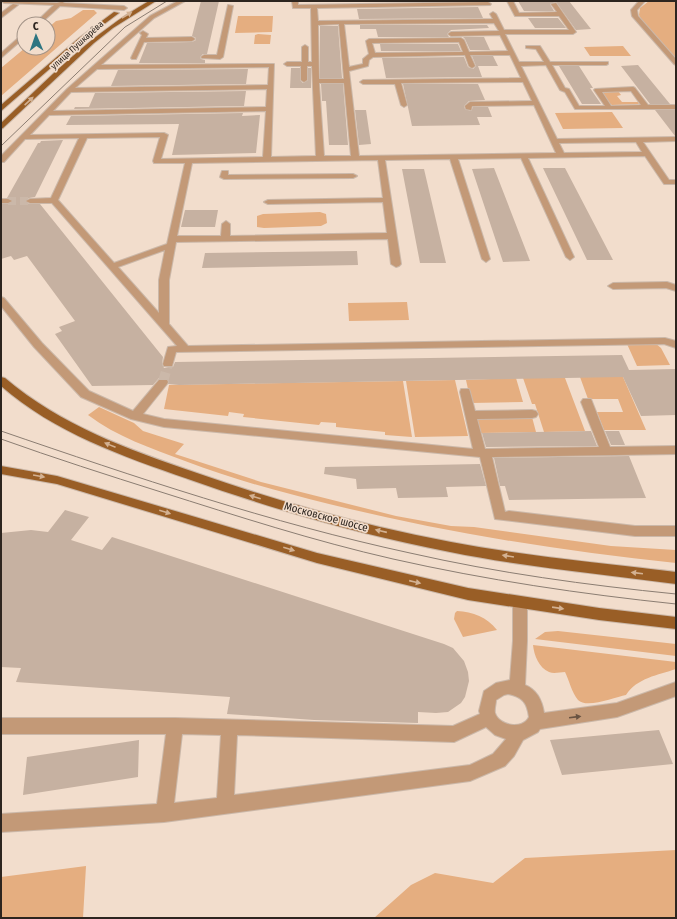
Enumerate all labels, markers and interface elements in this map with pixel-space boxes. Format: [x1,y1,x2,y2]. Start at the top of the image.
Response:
one-way arrow [122,11,132,19]
north arrow [16,16,56,56]
street label: улица Пушкарёва [49,18,106,71]
text: С [33,20,39,33]
one-way arrow [24,96,34,105]
one-way arrow [104,442,115,448]
one-way arrow [33,474,46,480]
one-way arrow [249,494,261,500]
street label: Московское шоссе [283,500,369,534]
one-way arrow [159,509,171,515]
one-way arrow [375,527,387,533]
one-way arrow [283,546,295,552]
one-way arrow [502,553,515,559]
one-way arrow [631,570,643,577]
one-way arrow [409,579,421,585]
one-way arrow [552,605,564,611]
one-way arrow [569,714,581,720]

